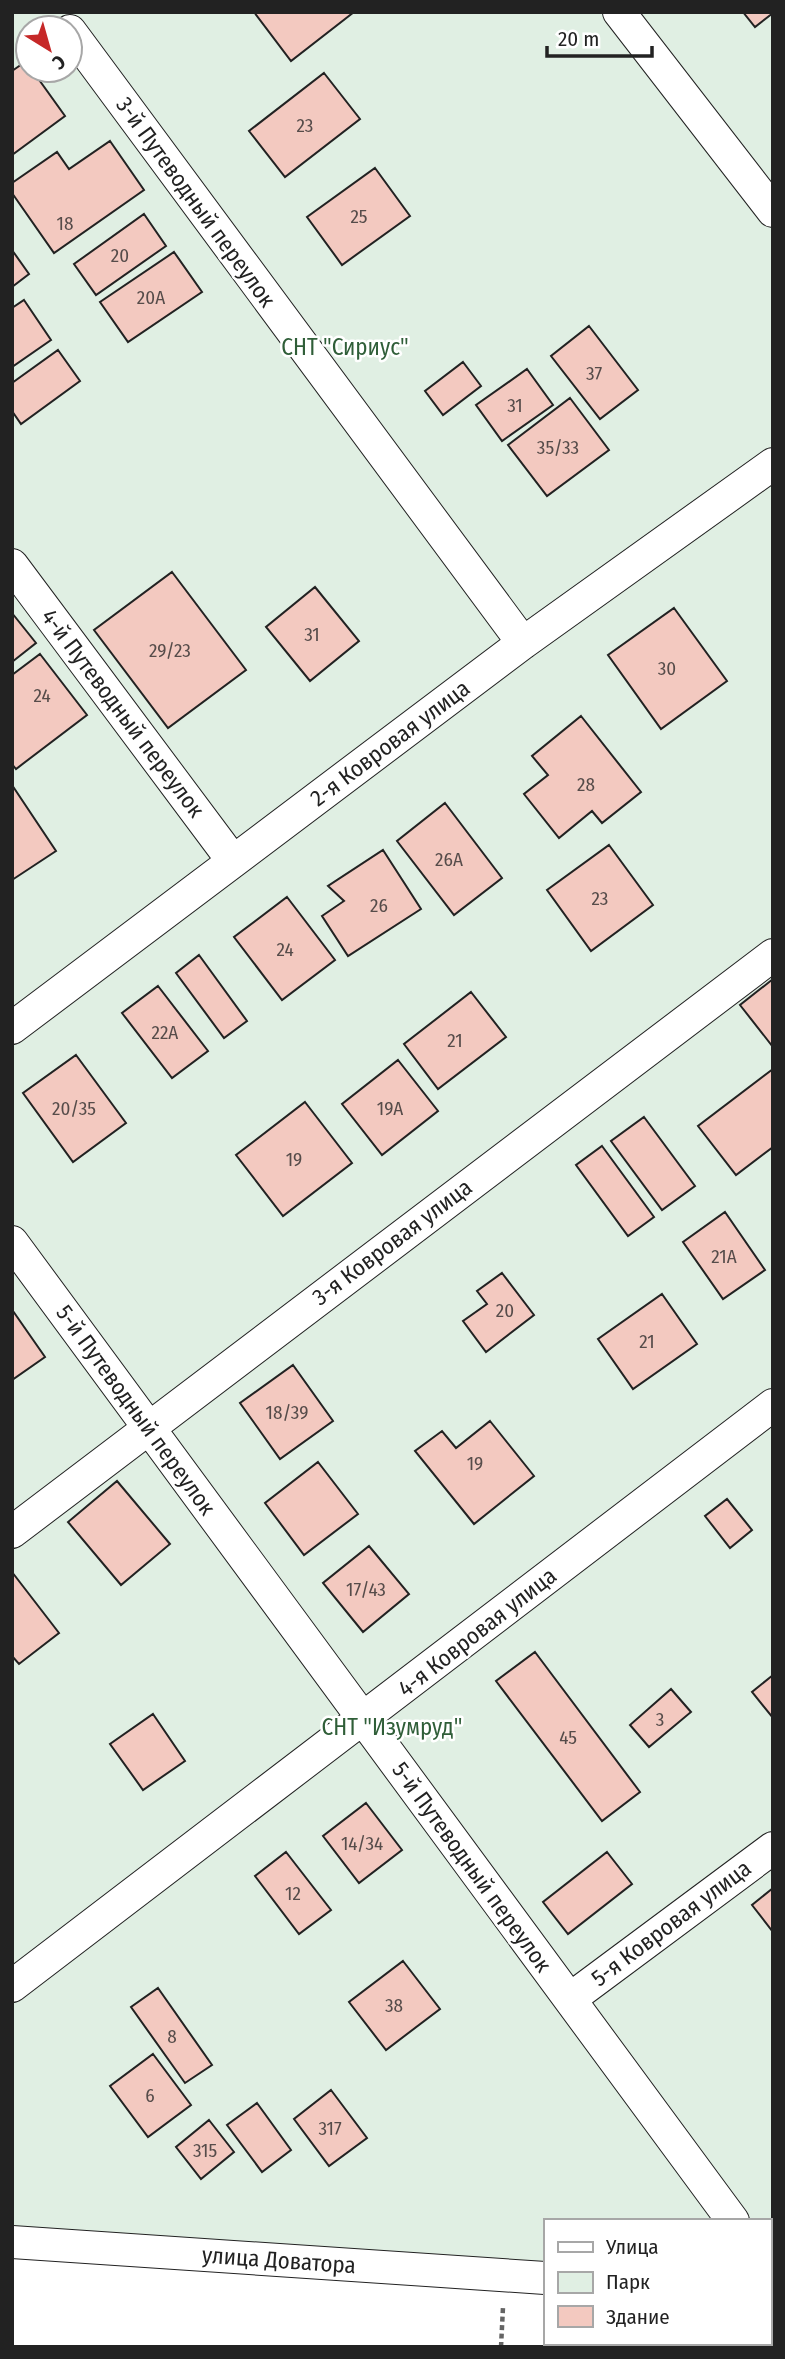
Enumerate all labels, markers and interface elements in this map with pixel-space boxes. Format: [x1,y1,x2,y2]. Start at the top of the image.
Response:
north arrow [14,14,84,84]
scale bar [547,14,652,58]
text: 20 m [558,26,599,52]
text: С [48,50,70,74]
street label: 3-й Путеводный переулок [110,91,282,313]
house number: 23 [297,114,313,137]
house number: 25 [350,205,368,228]
house number: 18 [57,212,73,235]
house number: 20 [111,244,129,267]
house number: 20А [137,286,165,309]
park label: СНТ "Сириус" [281,333,409,361]
house number: 37 [586,362,602,385]
house number: 31 [507,394,523,417]
house number: 35/33 [537,436,579,459]
street label: 4-й Путеводный переулок [35,603,211,823]
house number: 31 [304,623,320,646]
house number: 29/23 [149,639,191,662]
house number: 30 [658,657,676,680]
street label: 2-я Ковровая улица [305,674,475,812]
house number: 24 [33,684,51,707]
house number: 28 [577,773,595,796]
house number: 26А [435,848,463,871]
house number: 23 [592,887,608,910]
house number: 26 [370,894,388,917]
house number: 24 [276,938,294,961]
house number: 22А [152,1021,178,1044]
house number: 21 [447,1029,463,1052]
house number: 20/35 [52,1097,96,1120]
house number: 19А [377,1097,403,1120]
house number: 19 [286,1148,302,1171]
street label: 3-я Ковровая улица [307,1173,477,1311]
house number: 21А [711,1245,737,1268]
street label: 5-й Путеводный переулок [50,1299,222,1521]
house number: 20 [496,1299,514,1322]
house number: 21 [639,1330,655,1353]
house number: 18/39 [266,1401,308,1424]
house number: 19 [467,1452,483,1475]
street label: 4-я Ковровая улица [392,1562,562,1702]
house number: 17/43 [346,1578,386,1601]
house number: 3 [656,1708,664,1731]
park label: СНТ "Изумруд" [322,1713,462,1741]
house number: 45 [559,1726,577,1749]
street label: 5-й Путеводный переулок [386,1756,558,1978]
house number: 14/34 [341,1832,383,1855]
street label: 5-я Ковровая улица [586,1854,756,1992]
house number: 12 [285,1882,301,1905]
house number: 38 [385,1994,403,2017]
house number: 8 [167,2025,177,2048]
house number: 6 [145,2084,155,2107]
house number: 317 [318,2117,342,2140]
house number: 315 [193,2139,217,2162]
legend [544,2219,771,2345]
text: Улица [605,2234,659,2260]
street label: улица Доватора [201,2241,357,2279]
text: Парк [606,2269,650,2295]
text: Здание [606,2304,670,2330]

